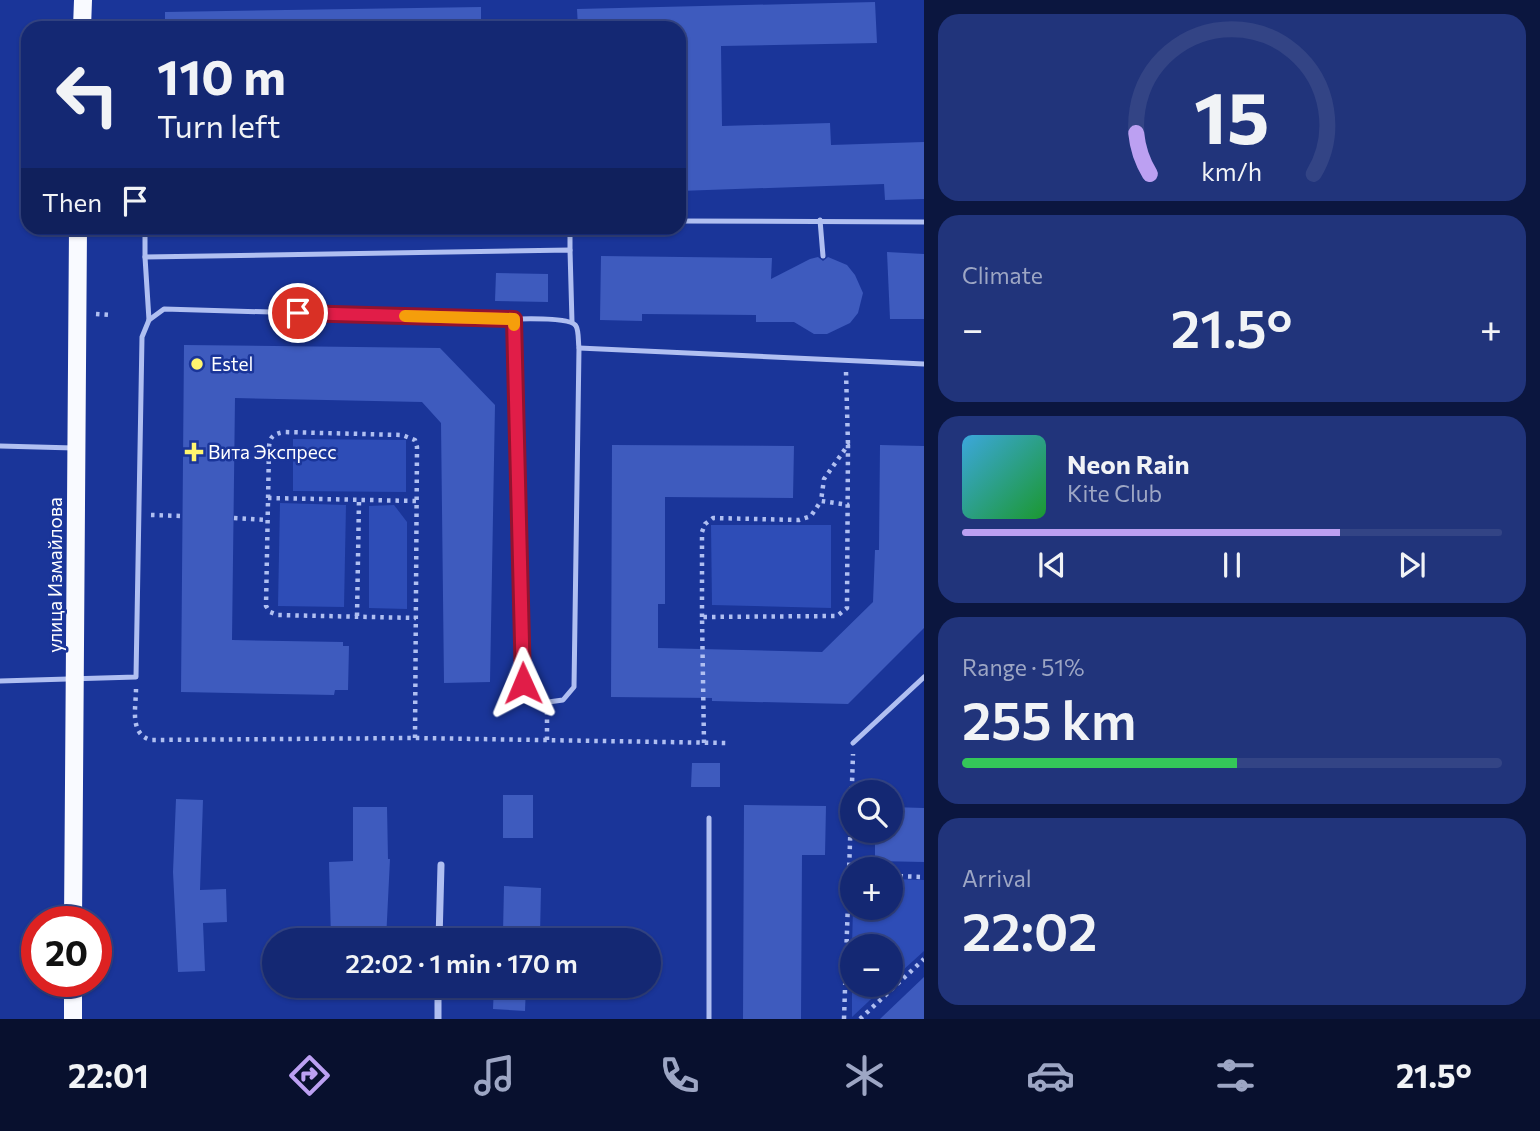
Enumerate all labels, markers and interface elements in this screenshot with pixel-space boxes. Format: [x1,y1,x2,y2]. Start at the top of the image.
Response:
text: 110 m [157,45,286,105]
icon: left [42,49,133,140]
text: 15 [1194,70,1270,159]
text: Turn left [157,105,281,145]
text: km/h [1202,155,1262,185]
icon: arrive [116,182,154,220]
text: Then [42,186,102,217]
text: Climate [962,261,1043,289]
pin [268,283,328,343]
icon: arrive [279,294,317,332]
text: 21.5° [1171,295,1292,359]
text: − [962,304,984,351]
text: + [1480,304,1502,351]
place label: Estel [211,352,253,375]
marker: Estel [189,356,205,372]
place label: Вита Экспресс [208,440,337,463]
marker: Вита Экспресс [186,444,202,460]
text: Neon Rain [1067,448,1190,479]
text: Kite Club [1067,479,1162,507]
street label: улица Измайлова [43,497,66,653]
icon: previous [1033,546,1071,584]
icon: pause [1213,546,1251,584]
icon: next [1393,546,1431,584]
position arrow [486,646,560,720]
text: Range · 51% [962,653,1084,681]
text: 255 km [962,687,1136,751]
map controls [840,780,903,997]
button: search [840,780,903,843]
button: + [840,857,903,920]
text: Arrival [962,864,1032,892]
text: 22:02 [962,898,1097,962]
speed limit sign: 20 [21,906,112,997]
button: − [840,934,903,997]
text: 22:02 · 1 min · 170 m [345,947,578,978]
icon: directions [285,1051,334,1100]
icon: music [470,1051,519,1100]
icon: phone [655,1051,704,1100]
icon: climate [840,1051,889,1100]
icon: car [1026,1051,1075,1100]
icon: filters [1211,1051,1260,1100]
text: 22:01 [68,1055,149,1095]
text: 21.5° [1396,1055,1472,1095]

